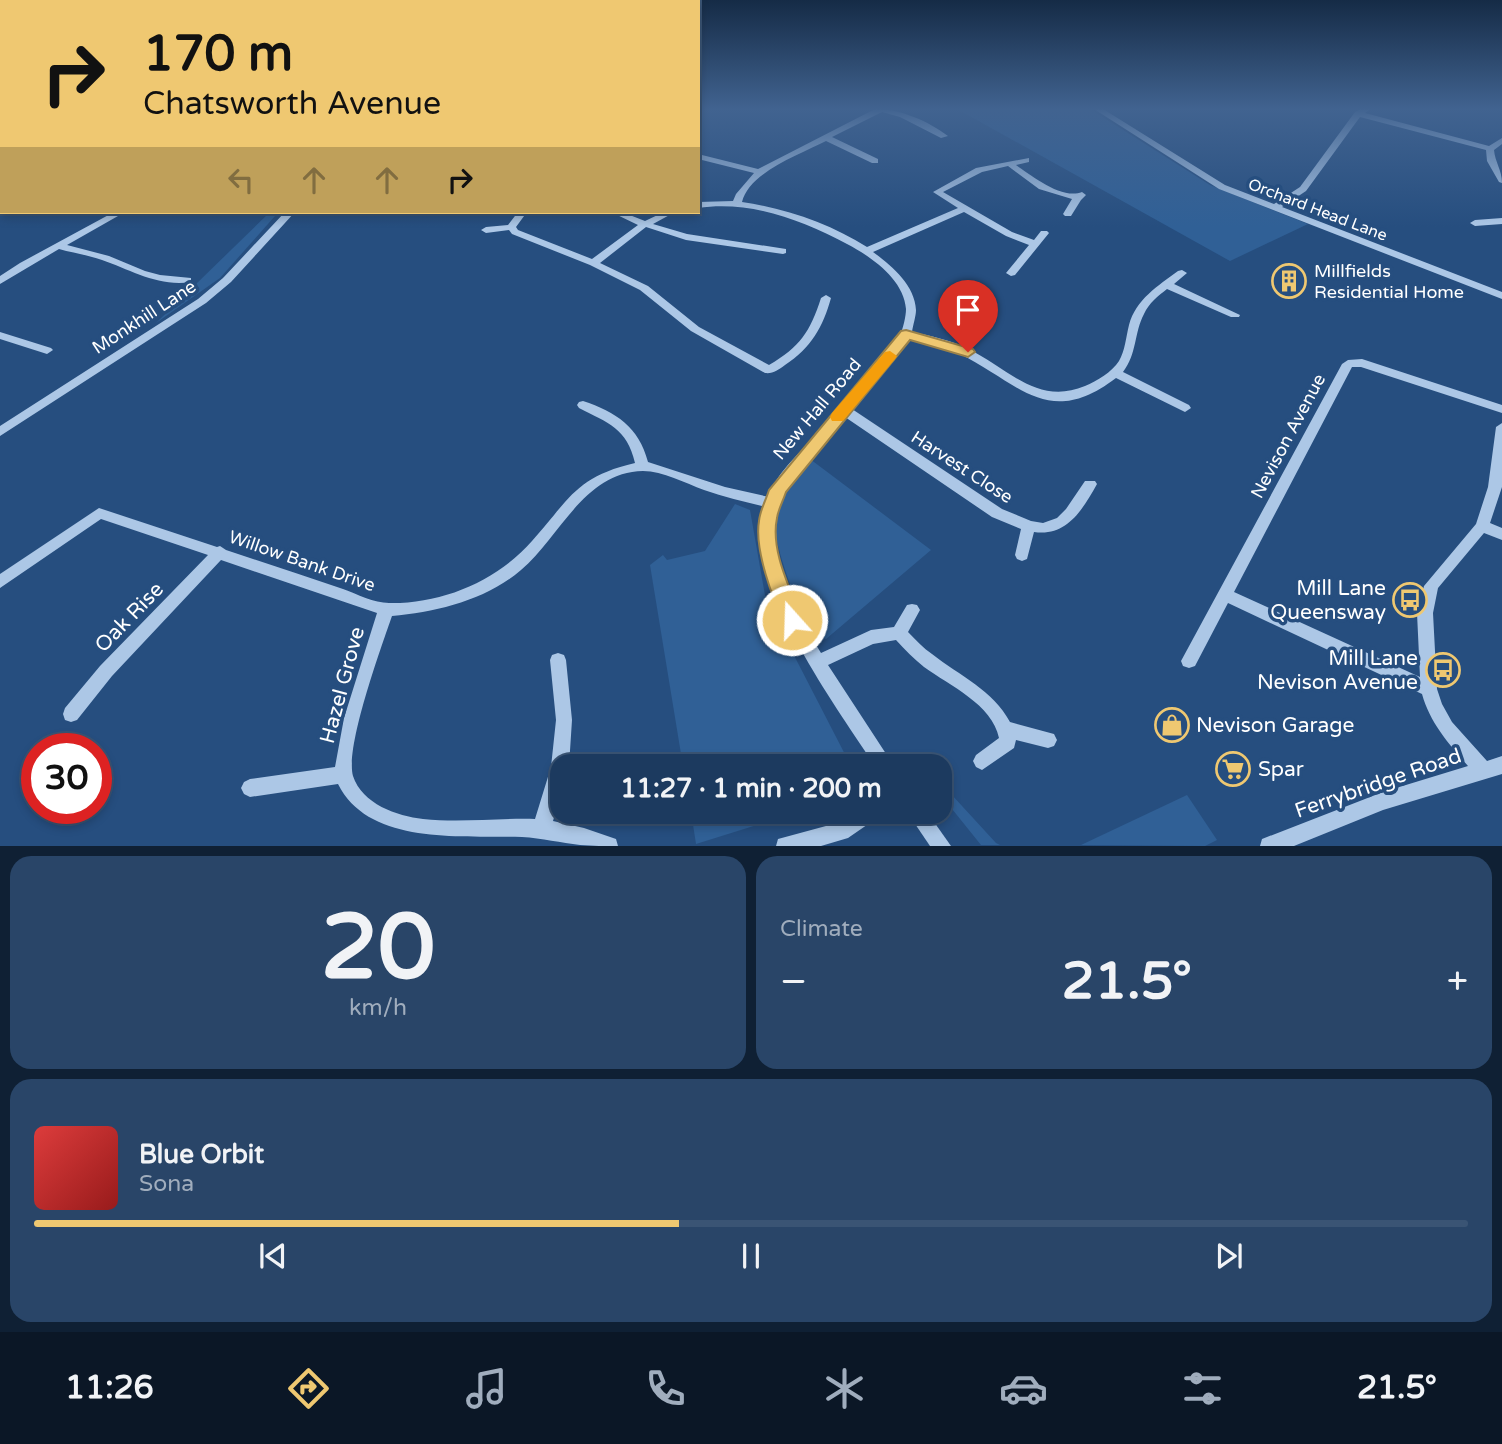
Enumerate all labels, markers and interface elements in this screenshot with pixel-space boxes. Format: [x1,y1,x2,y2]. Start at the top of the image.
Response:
text: 170 m [143,25,293,84]
icon: right [28,28,119,119]
text: Chatsworth Avenue [143,85,441,123]
icon: left [222,161,260,199]
icon: ahead [295,161,333,199]
icon: ahead [368,161,406,199]
icon: right [441,161,479,199]
street label: Orchard Head Lane [1245,174,1390,246]
place label: Millfields Residential Home [1314,260,1464,303]
building icon: Millfields Residential Home [1270,262,1308,300]
street label: Monkhill Lane [88,275,200,359]
pin [938,280,998,352]
icon: arrive [949,291,987,329]
street label: New Hall Road [768,354,866,464]
street label: Nevison Avenue [1246,370,1330,502]
street label: Harvest Close [907,426,1017,508]
street label: Willow Bank Drive [226,526,378,596]
place label: Mill Lane Queensway [1270,576,1386,625]
street label: Oak Rise [90,577,169,658]
bus stop icon: Mill Lane Queensway [1391,581,1429,619]
position arrow [755,583,829,657]
street label: Hazel Grove [315,624,370,746]
place label: Mill Lane Nevison Avenue [1257,646,1418,695]
bus stop icon: Mill Lane Nevison Avenue [1424,651,1462,689]
shop icon: Nevison Garage [1153,706,1191,744]
place label: Nevison Garage [1196,713,1355,738]
speed limit sign: 30 [21,733,112,824]
street label: Ferrybridge Road [1292,743,1465,824]
supermarket icon: Spar [1214,750,1252,788]
place label: Spar [1258,757,1304,782]
text: 11:27 · 1 min · 200 m [620,773,882,804]
text: 20 [321,893,435,1003]
text: Climate [780,915,863,943]
text: 21.5° [1062,950,1192,1013]
text: − [780,959,807,1005]
text: + [1447,959,1468,1005]
text: km/h [349,994,407,1022]
text: Blue Orbit [139,1139,264,1170]
text: Sona [139,1170,194,1198]
icon: previous [254,1237,292,1275]
icon: pause [732,1237,770,1275]
icon: next [1210,1237,1248,1275]
icon: directions [284,1364,333,1413]
icon: music [462,1364,511,1413]
icon: phone [641,1364,690,1413]
icon: climate [820,1364,869,1413]
icon: car [999,1364,1048,1413]
icon: filters [1178,1364,1227,1413]
text: 11:26 [65,1369,154,1407]
text: 21.5° [1357,1369,1437,1407]

